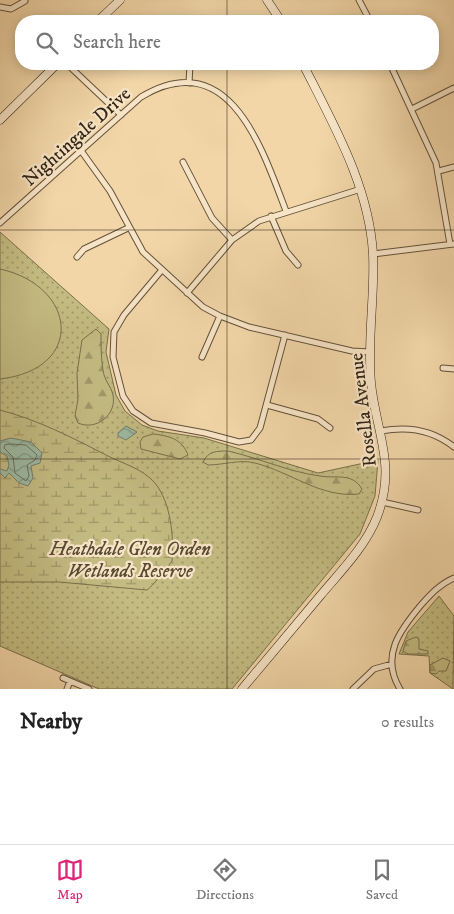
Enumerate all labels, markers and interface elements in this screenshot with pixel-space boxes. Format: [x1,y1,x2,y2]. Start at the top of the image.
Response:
search box [15,15,439,70]
icon: search [33,29,61,57]
text: Search here [73,31,161,54]
street label: Nightingale Drive [18,83,136,192]
street label: Rosella Avenue [345,352,382,468]
park label: Heathdale Glen Orden Wetlands Reserve [48,538,211,583]
text: Nearby [20,709,82,735]
text: 0 results [381,712,434,732]
tab: Map [56,856,84,904]
tab: Directions [196,856,254,904]
tab: Saved [366,856,398,904]

